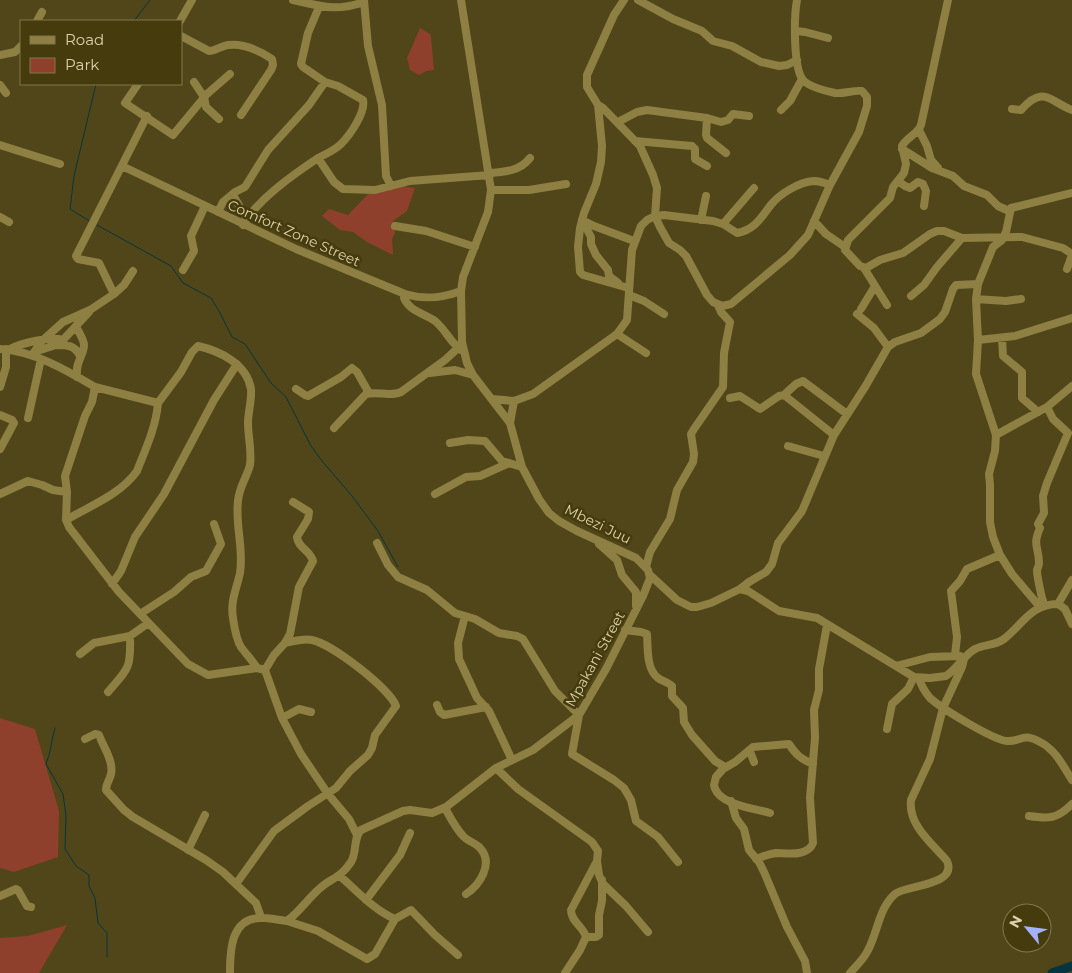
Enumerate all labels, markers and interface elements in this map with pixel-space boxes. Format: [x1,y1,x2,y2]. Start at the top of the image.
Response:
legend [20,20,182,85]
text: Road [65,30,104,49]
text: Park [65,55,99,74]
street label: Comfort Zone Street [225,196,363,271]
street label: Mbezi Juu [562,500,634,548]
street label: Mpakani Street [561,608,629,710]
north arrow [1002,903,1052,953]
text: N [1005,912,1026,931]

